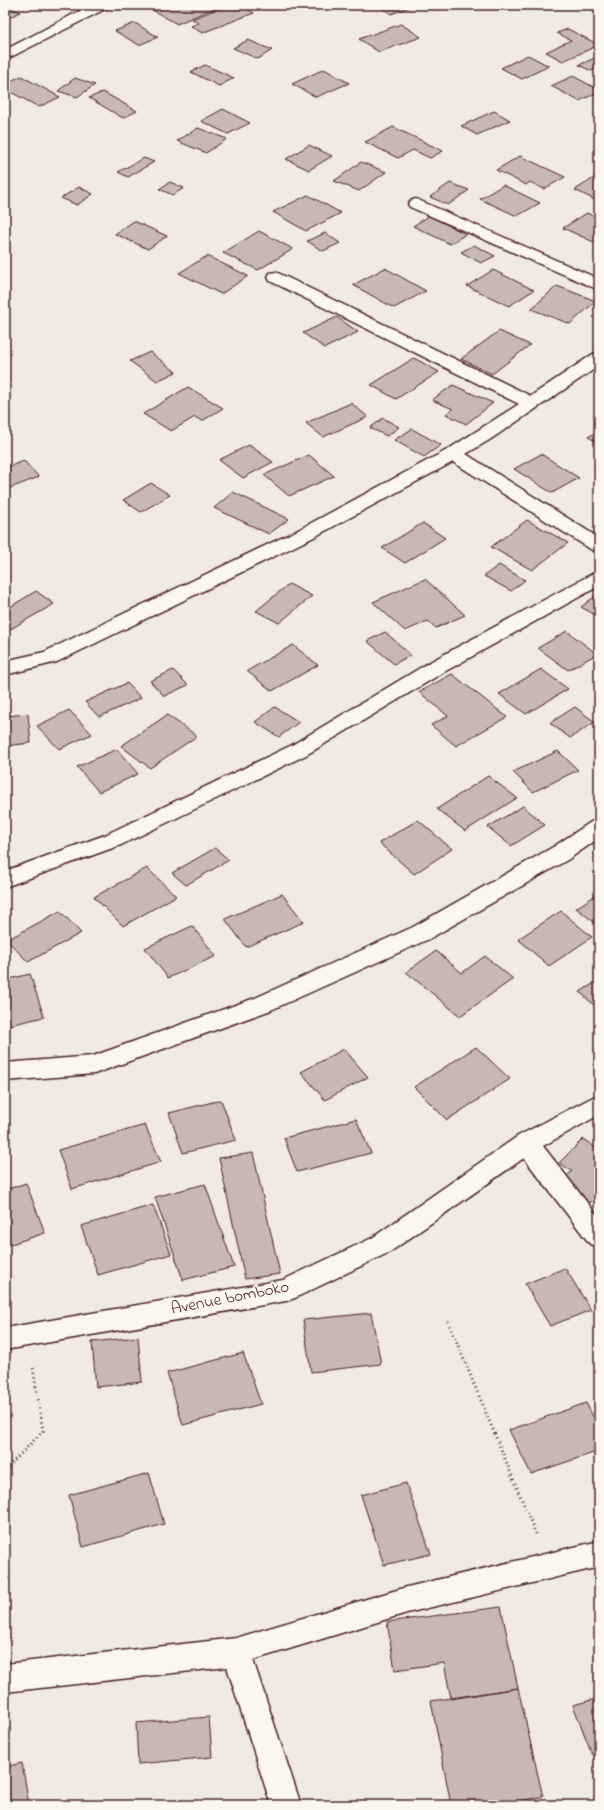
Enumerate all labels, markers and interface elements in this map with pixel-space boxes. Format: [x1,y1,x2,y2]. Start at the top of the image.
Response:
street label: Avenue bomboko [169,1274,291,1322]

